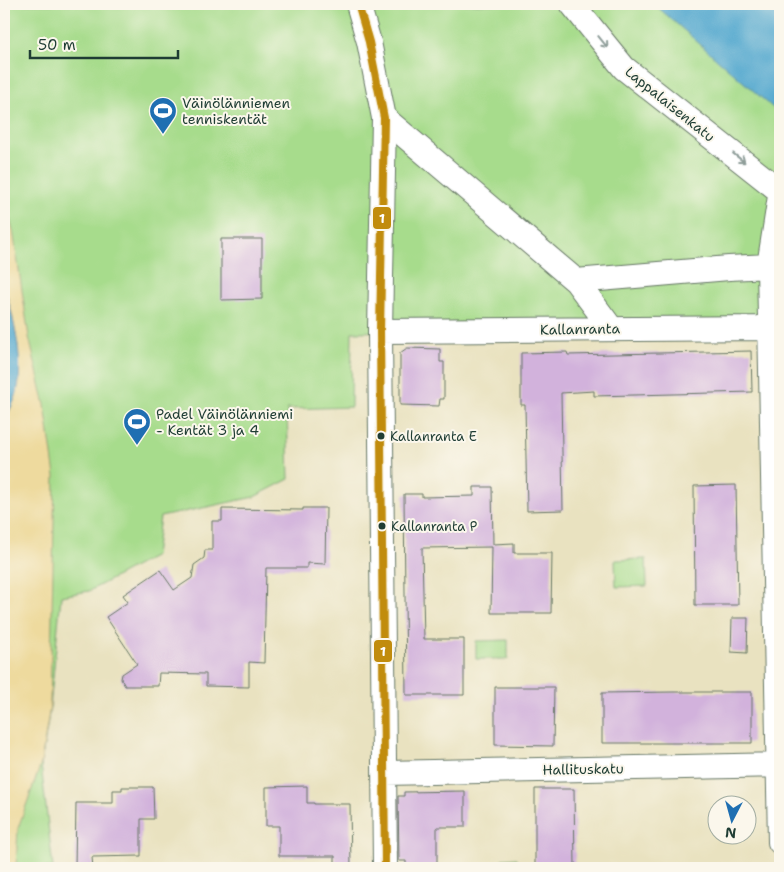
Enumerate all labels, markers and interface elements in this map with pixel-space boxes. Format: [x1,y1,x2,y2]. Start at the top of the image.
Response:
scale bar [30,28,178,60]
text: 50 m [38,35,76,55]
one-way arrow [597,35,608,48]
street label: Lappalaisenkatu [621,62,719,146]
place label: Väinölänniemen tenniskentät [182,94,291,128]
sports icon: Väinölänniemen tenniskentät [148,96,178,135]
one-way arrow [732,153,745,164]
line badge: 1 [372,206,392,230]
text: 1 [379,209,385,227]
street label: Kallanranta [540,319,620,339]
place label: Padel Väinölänniemi - Kentät 3 ja 4 [156,405,293,439]
sports icon: Padel Väinölänniemi - Kentät 3 ja 4 [122,407,152,446]
place label: Kallanranta E [390,428,477,445]
marker: Kallanranta E [376,431,386,441]
place label: Kallanranta P [391,518,477,535]
marker: Kallanranta P [377,521,387,531]
line badge: 1 [373,639,393,663]
text: 1 [380,642,386,660]
street label: Hallituskatu [542,759,624,779]
north arrow [706,794,756,844]
text: N [724,823,737,842]

